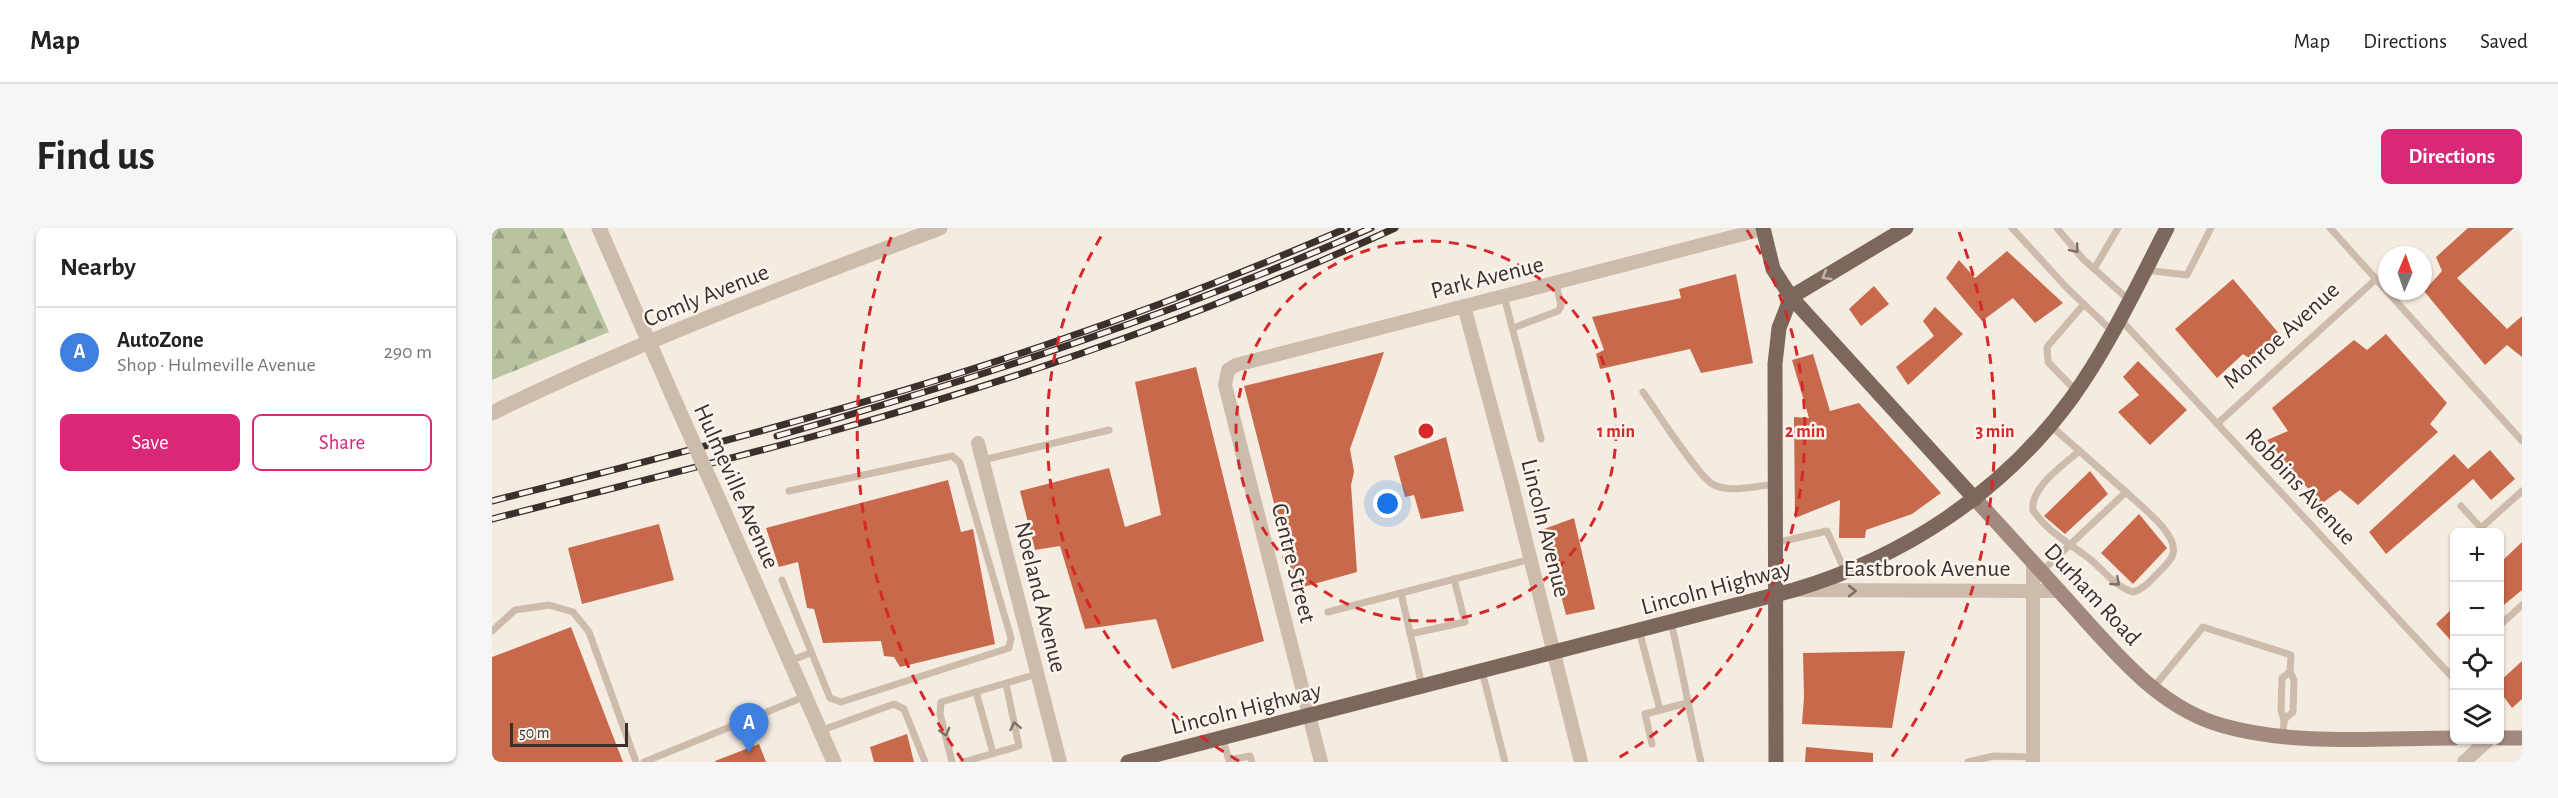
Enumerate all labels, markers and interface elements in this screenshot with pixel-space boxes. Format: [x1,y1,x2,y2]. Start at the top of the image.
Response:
text: Map [30,27,80,55]
text: Map [2294,31,2330,52]
text: Directions [2363,31,2447,52]
text: Saved [2480,31,2528,52]
button: Directions [2381,129,2522,184]
text: Find us [36,135,155,177]
one-way arrow [2067,242,2078,253]
north arrow [2378,246,2432,300]
street label: Park Avenue [1428,252,1546,304]
text: Nearby [60,254,136,280]
street label: Comly Avenue [640,260,772,332]
one-way arrow [1822,269,1832,281]
street label: Monroe Avenue [2219,278,2344,394]
text: AutoZone [117,329,204,351]
text: A [74,342,86,362]
text: 290 m [384,342,432,362]
text: Shop · Hulmeville Avenue [117,355,316,375]
street label: Hulmeville Avenue [689,400,783,572]
button: Save [60,414,240,471]
button: Share [252,414,432,471]
centre of rings [1416,421,1436,441]
text: 1 min [1597,423,1635,441]
text: 2 min [1785,423,1825,441]
text: 3 min [1975,423,2015,441]
street label: Robbins Avenue [2240,424,2360,550]
street label: Lincoln Avenue [1516,457,1574,600]
your location [1373,489,1402,518]
street label: Centre Street [1267,501,1320,626]
street label: Noeland Avenue [1010,519,1070,675]
map controls [2450,528,2504,744]
button: + [2450,528,2504,582]
street label: Durham Road [2039,539,2145,650]
street label: Lincoln Highway [1639,556,1794,620]
street label: Eastbrook Avenue [1844,557,2010,581]
one-way arrow [2109,575,2120,586]
button: − [2450,582,2504,636]
one-way arrow [1848,585,1857,597]
button: locate [2450,636,2504,690]
street label: Lincoln Highway [1169,679,1324,739]
button: layers [2450,690,2504,744]
pin: A [730,704,768,753]
scale bar [510,720,628,748]
one-way arrow [1009,721,1022,731]
text: 50 m [519,725,550,741]
one-way arrow [937,727,950,737]

